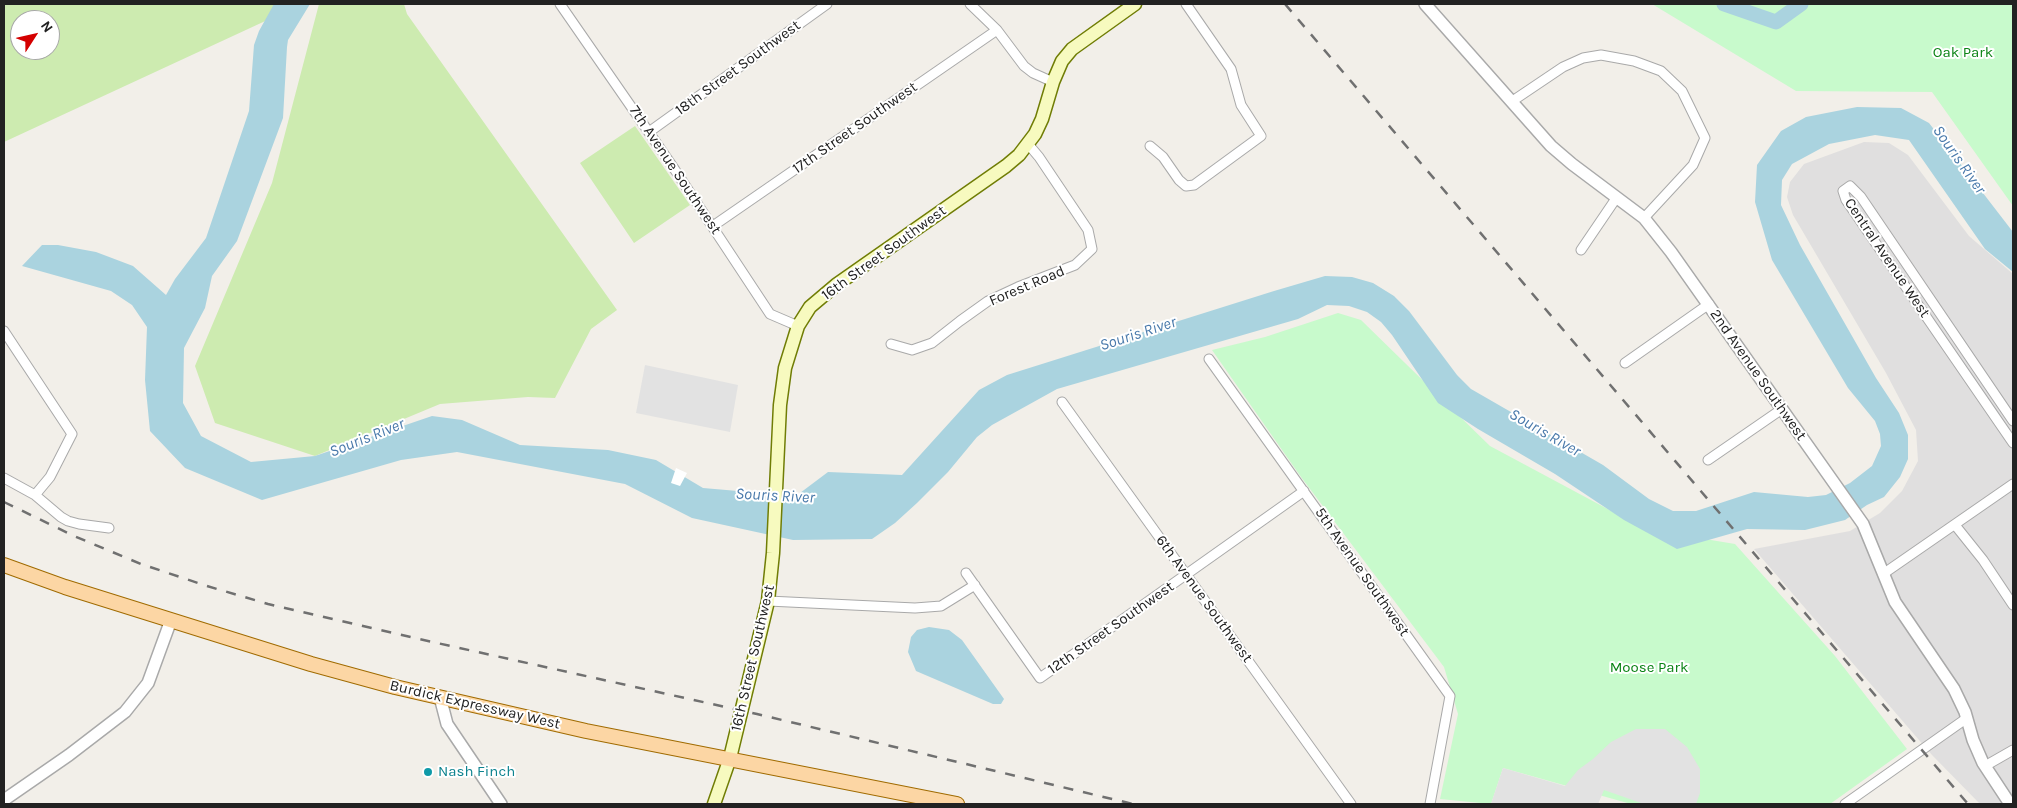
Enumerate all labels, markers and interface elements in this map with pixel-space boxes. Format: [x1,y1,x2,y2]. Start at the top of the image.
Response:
north arrow [10,10,60,60]
street label: 18th Street Southwest [672,17,804,119]
text: N [37,18,57,36]
park label: Oak Park [1933,44,1993,62]
street label: 17th Street Southwest [789,78,921,178]
street label: 7th Avenue Southwest [625,102,725,238]
water label: Souris River [1928,122,1990,198]
street label: Central Avenue West [1840,195,1934,321]
street label: 16th Street Southwest [818,202,950,304]
street label: Forest Road [986,262,1068,310]
street label: 2nd Avenue Southwest [1706,306,1810,444]
water label: Souris River [1097,313,1179,355]
water label: Souris River [1506,405,1584,461]
water label: Souris River [327,414,407,462]
water label: Souris River [735,484,815,508]
street label: 5th Avenue Southwest [1311,504,1413,640]
street label: 6th Avenue Southwest [1152,532,1256,666]
street label: 12th Street Southwest [1044,578,1178,678]
street label: 16th Street Southwest [727,583,779,733]
park label: Moose Park [1610,659,1688,677]
street label: Burdick Expressway West [388,677,562,733]
place label: Nash Finch [438,763,515,781]
marker: Nash Finch [422,766,434,778]

